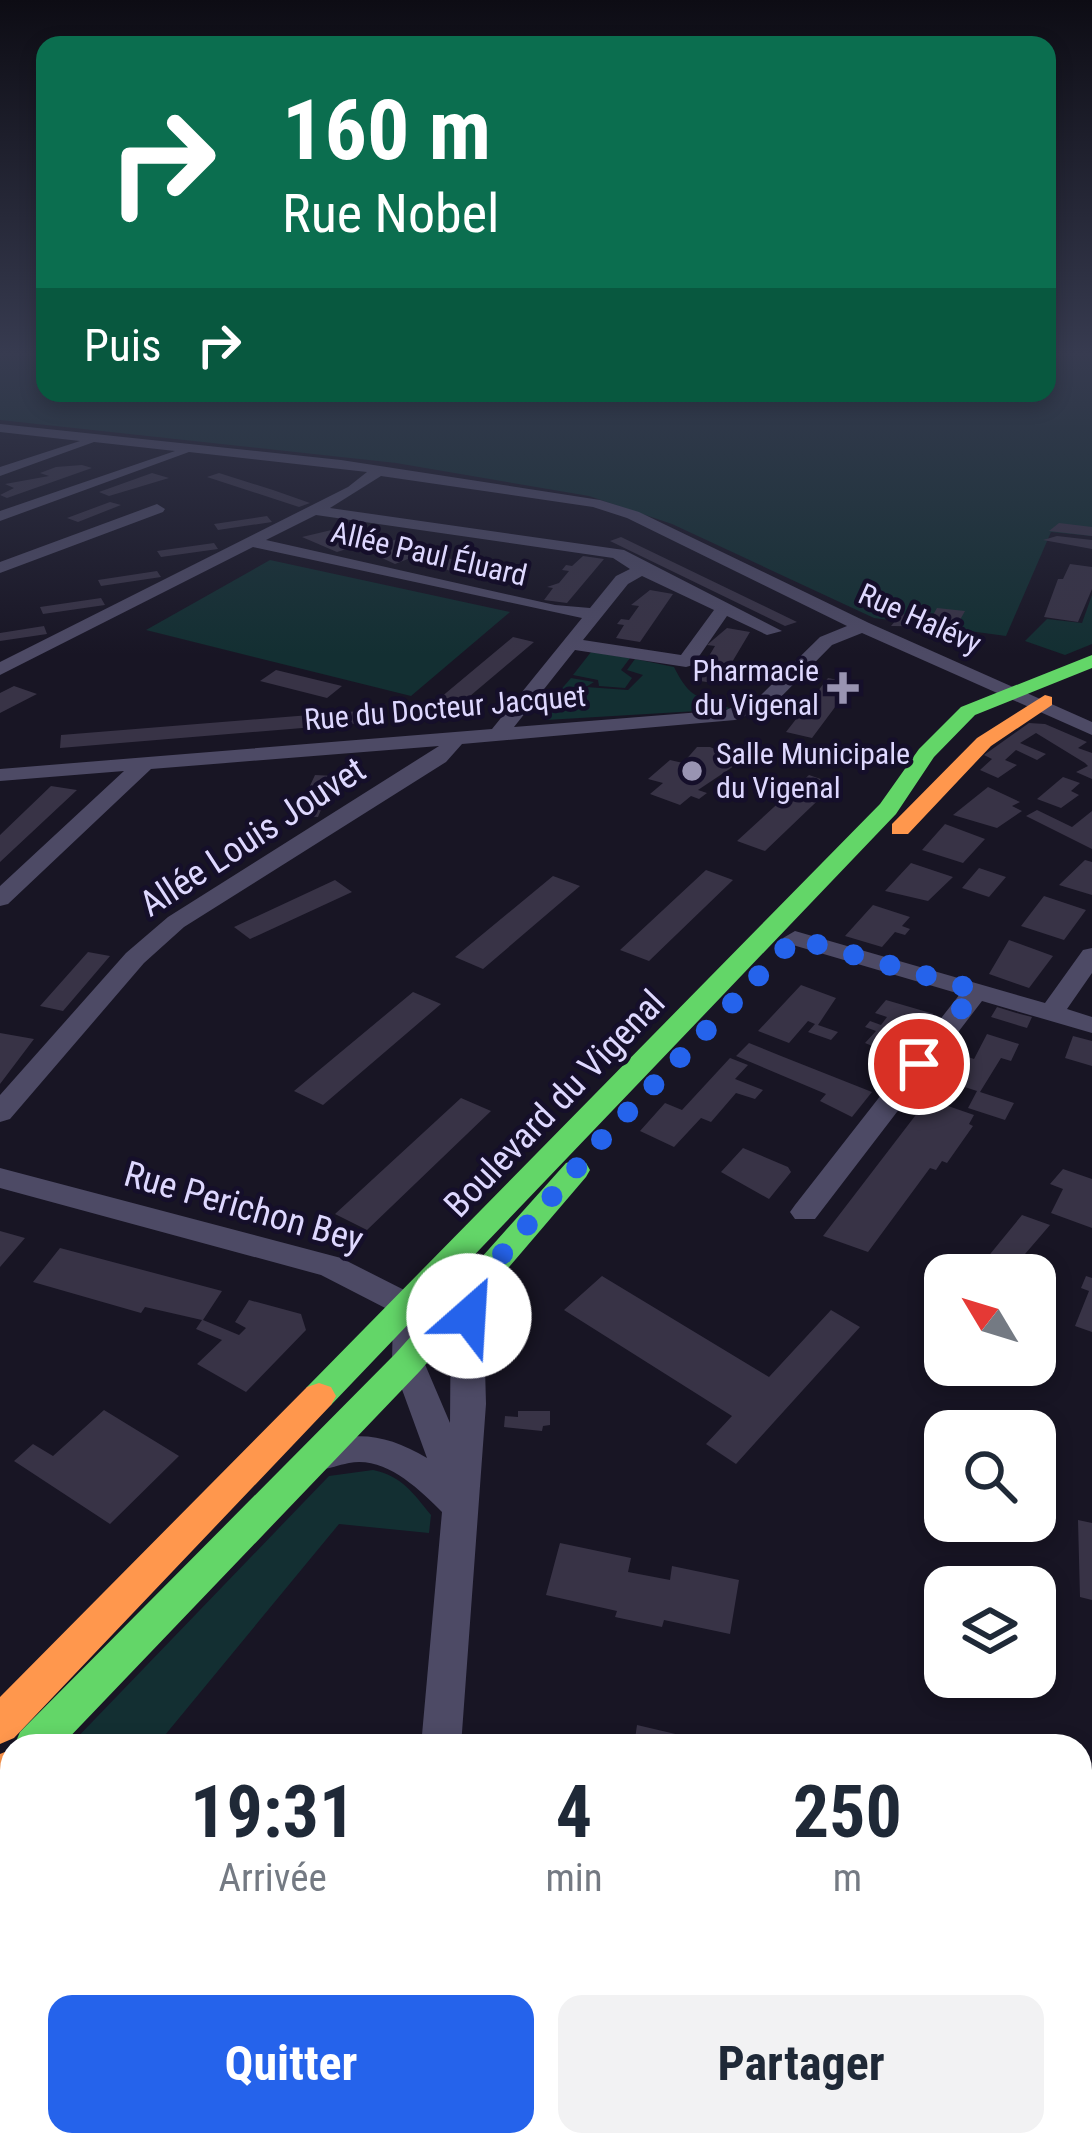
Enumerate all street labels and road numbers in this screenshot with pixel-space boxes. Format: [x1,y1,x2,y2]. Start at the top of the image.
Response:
street label: Allée Paul Éluard [328,514,530,593]
street label: Rue Halévy [854,576,987,661]
street label: Rue du Docteur Jacquet [303,678,587,737]
street label: Allée Louis Jouvet [132,748,373,925]
street label: Boulevard du Vigenal [436,982,674,1226]
street label: Rue Perichon Bey [119,1153,368,1261]

